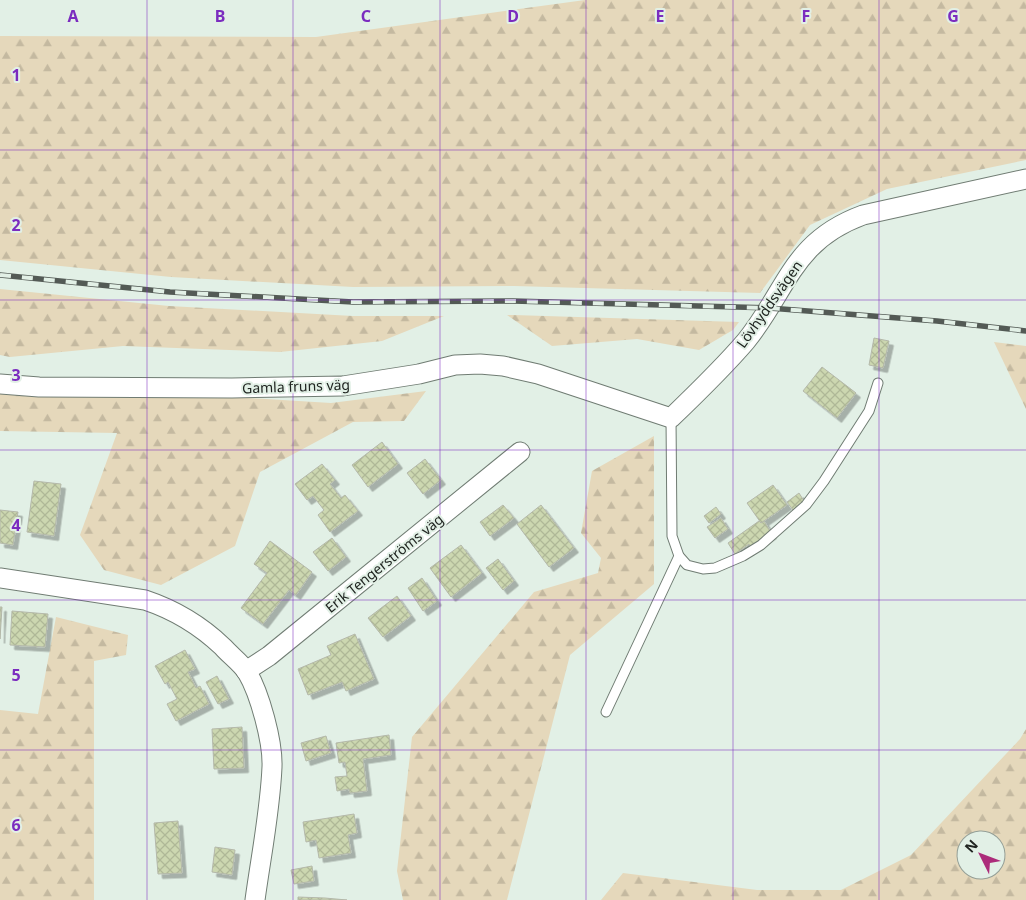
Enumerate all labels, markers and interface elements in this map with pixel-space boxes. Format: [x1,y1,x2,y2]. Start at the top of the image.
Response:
text: A [67,5,79,27]
text: B [215,5,225,27]
text: C [361,5,371,27]
text: D [507,5,519,27]
text: E [656,5,665,27]
text: F [802,5,810,27]
text: G [947,5,959,27]
text: 1 [11,64,21,86]
text: 2 [11,214,21,236]
street label: Lövhyddsvägen [732,257,806,351]
text: 3 [11,364,21,386]
street label: Gamla fruns väg [242,375,350,397]
street label: Erik Tengerströms väg [321,509,447,617]
text: 4 [11,514,21,536]
text: 5 [11,664,21,686]
text: 6 [11,814,21,836]
north arrow [956,830,1006,880]
text: N [960,835,982,857]

